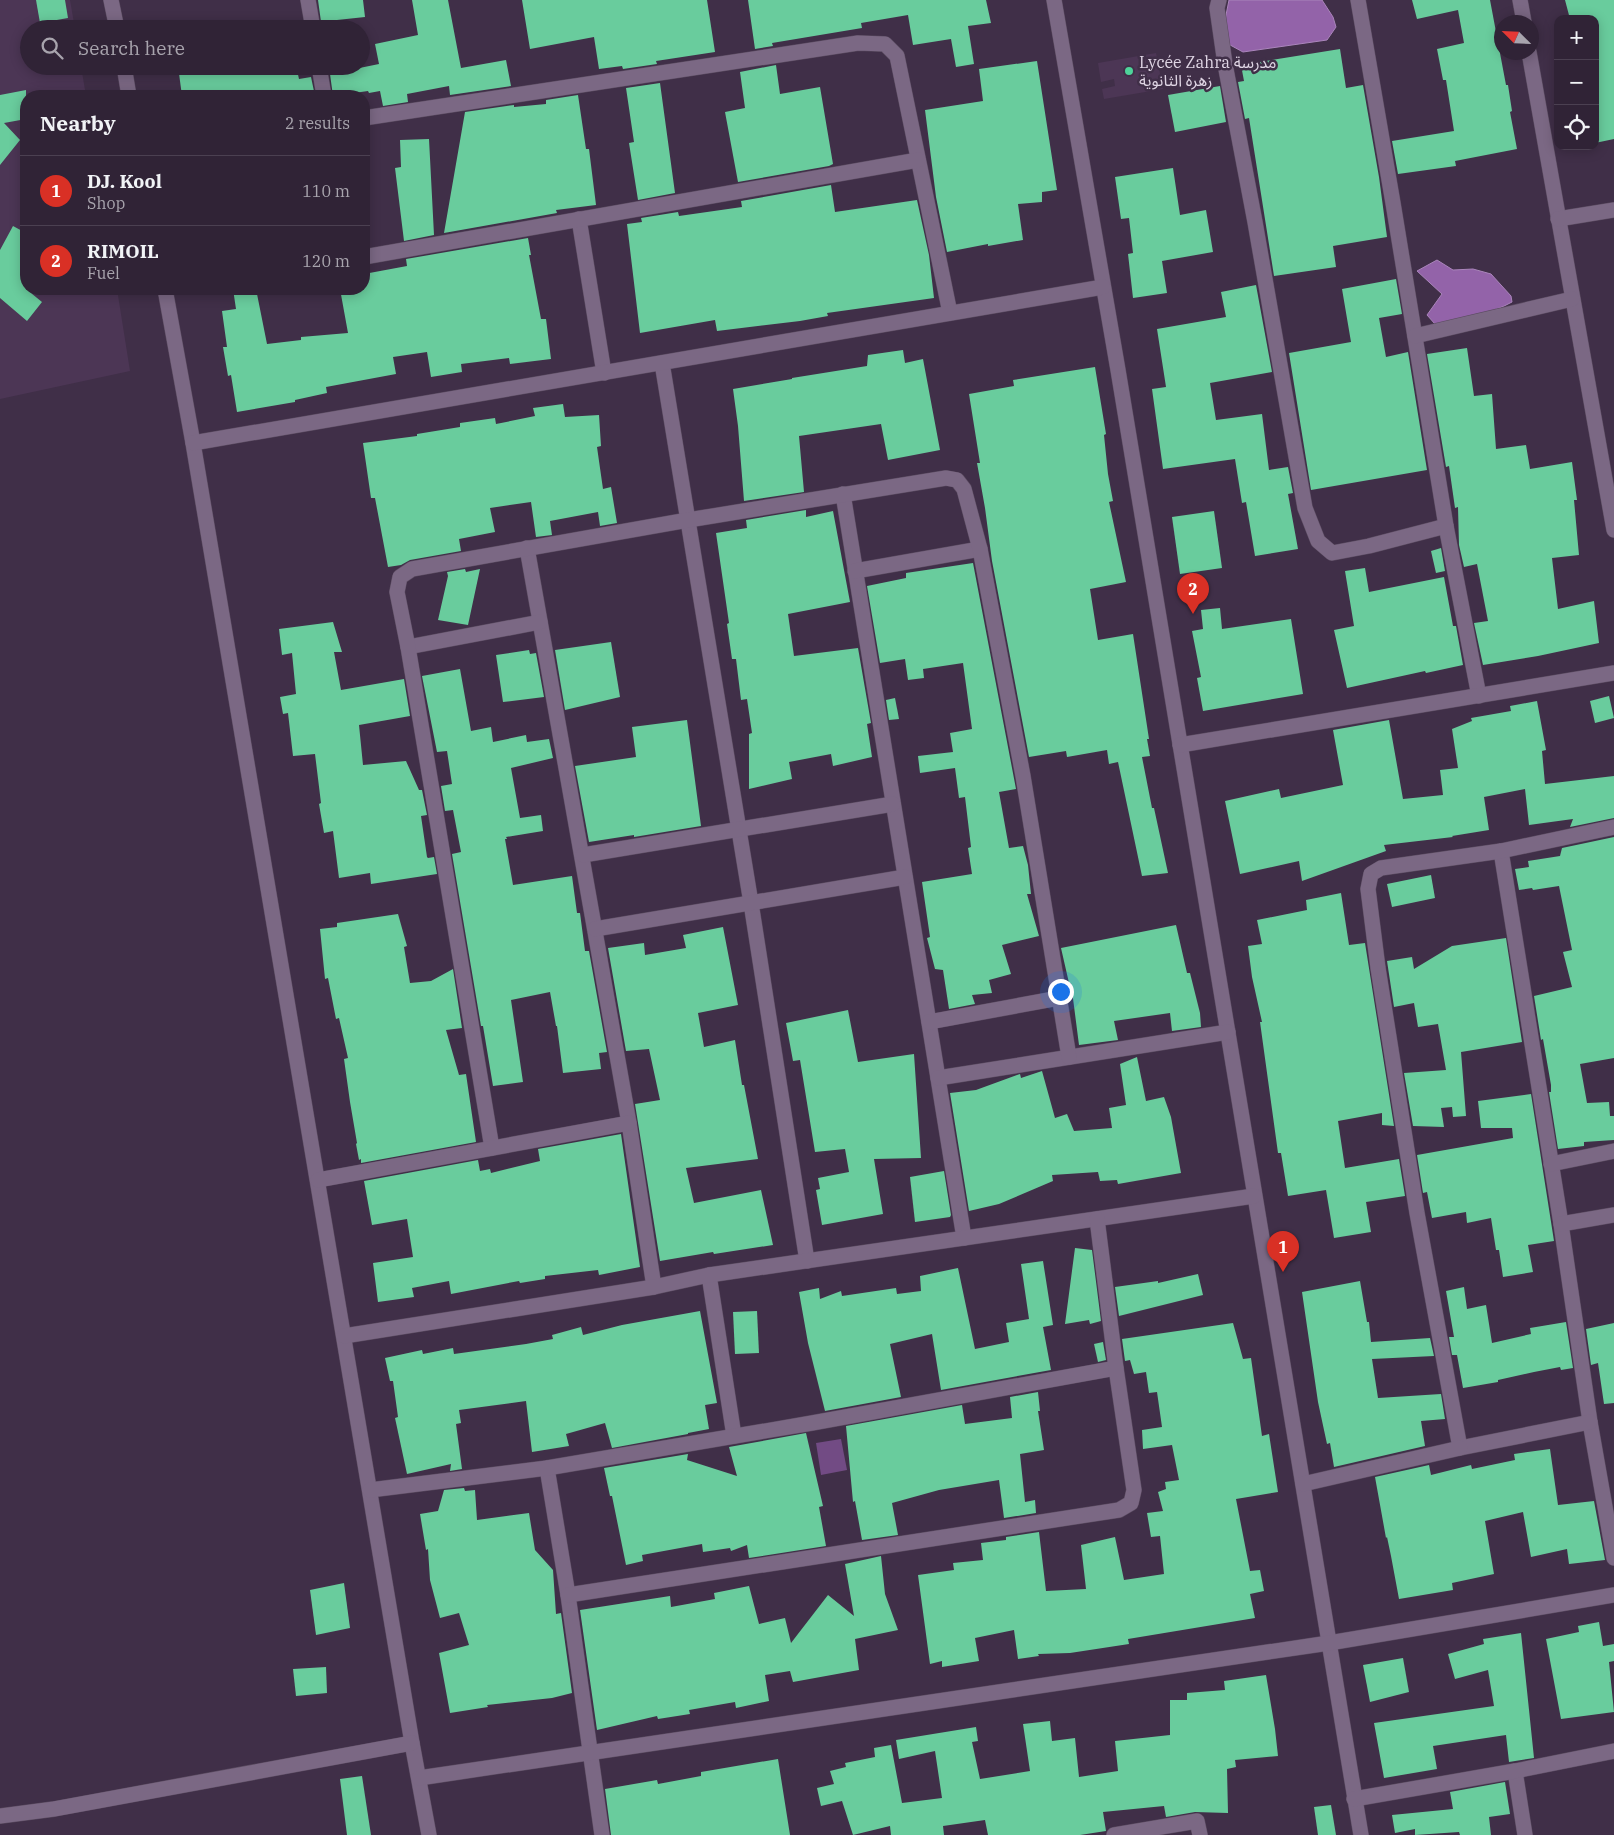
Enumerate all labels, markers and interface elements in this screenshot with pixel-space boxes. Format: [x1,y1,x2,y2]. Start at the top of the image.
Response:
north arrow [1494,15,1539,60]
map controls [1554,15,1599,150]
button: + [1554,15,1599,60]
search box [20,20,370,75]
icon: search [38,34,66,62]
text: Search here [78,36,185,60]
place label: Lycée Zahra مدرسة زهرة الثانوية [1139,52,1276,90]
button: − [1554,60,1599,105]
marker: Lycée Zahra مدرسة زهرة الثانوية [1123,65,1135,77]
button: locate [1554,105,1599,150]
text: Nearby [40,109,116,137]
text: 2 results [285,113,350,133]
text: DJ. Kool [87,169,162,193]
text: 1 [51,181,61,201]
text: 110 m [302,181,350,201]
text: Shop [87,193,125,213]
text: RIMOIL [87,239,159,263]
text: 2 [51,251,61,271]
text: 120 m [302,251,350,271]
text: Fuel [87,263,120,283]
pin: 2 [1177,573,1209,614]
your location [1048,979,1074,1005]
pin: 1 [1267,1231,1299,1272]

